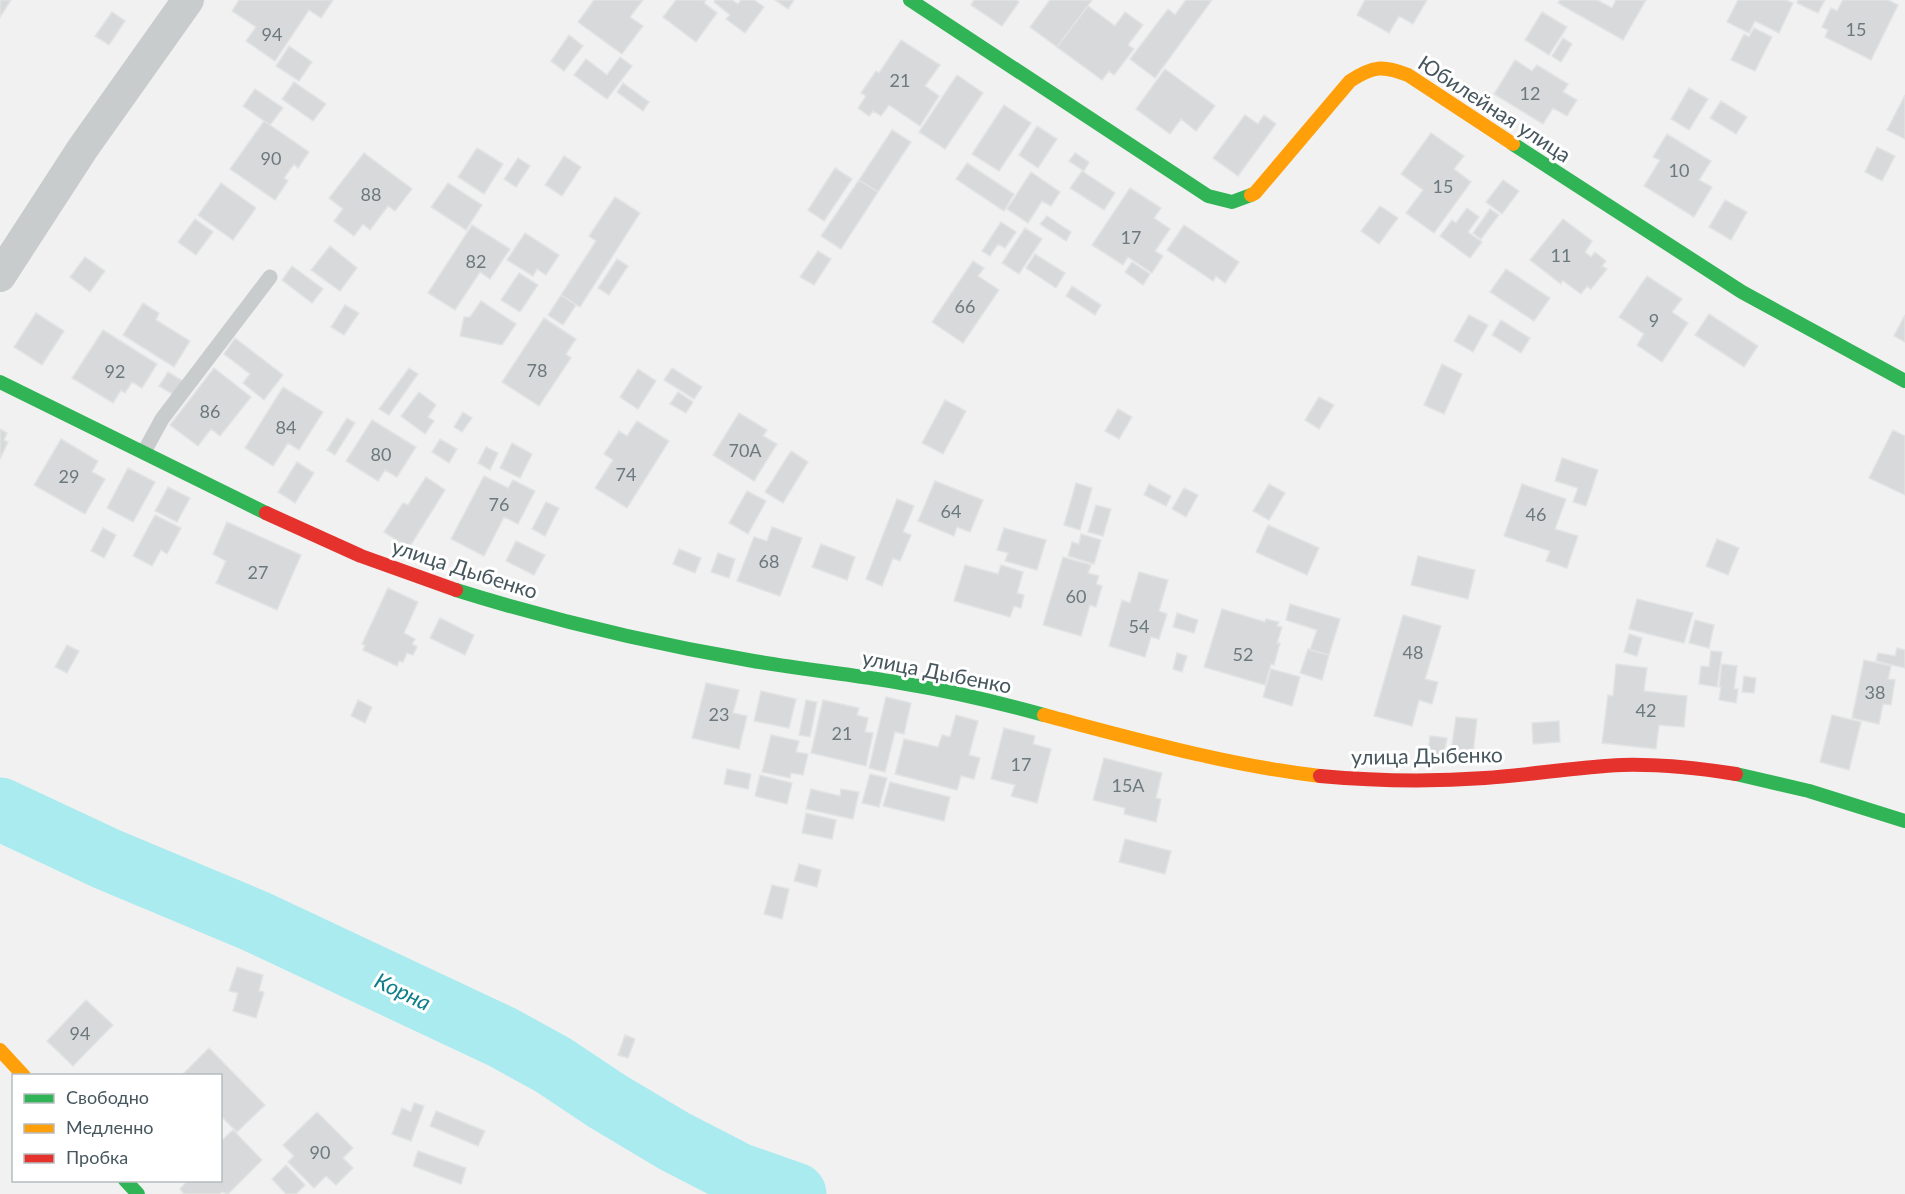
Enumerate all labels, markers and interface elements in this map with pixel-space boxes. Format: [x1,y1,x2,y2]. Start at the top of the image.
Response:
house number: 15 [1846,18,1866,40]
house number: 94 [262,23,282,45]
street label: Юбилейная улица [1414,49,1576,167]
house number: 21 [890,69,910,91]
house number: 12 [1520,82,1540,104]
house number: 90 [261,147,281,169]
house number: 10 [1669,159,1689,181]
house number: 15 [1433,175,1453,197]
house number: 88 [361,183,381,205]
house number: 17 [1121,226,1141,248]
house number: 11 [1551,244,1571,266]
house number: 82 [466,250,486,272]
house number: 66 [955,295,975,317]
house number: 9 [1649,309,1659,331]
house number: 78 [527,359,547,381]
house number: 92 [105,360,125,382]
house number: 86 [200,400,220,422]
house number: 84 [276,416,296,438]
house number: 70А [728,439,762,461]
house number: 80 [371,443,391,465]
house number: 74 [616,463,636,485]
house number: 29 [59,465,79,487]
house number: 76 [489,493,509,515]
house number: 64 [941,500,961,522]
house number: 46 [1526,503,1546,525]
street label: улица Дыбенко [389,533,541,603]
house number: 68 [759,550,779,572]
house number: 27 [248,561,268,583]
house number: 60 [1066,585,1086,607]
house number: 54 [1129,615,1149,637]
house number: 48 [1403,641,1423,663]
house number: 52 [1233,643,1253,665]
street label: улица Дыбенко [860,644,1014,698]
house number: 38 [1865,681,1885,703]
house number: 42 [1636,699,1656,721]
house number: 23 [709,703,729,725]
house number: 21 [832,722,852,744]
street label: улица Дыбенко [1351,741,1503,769]
house number: 17 [1011,753,1031,775]
house number: 15А [1111,774,1145,796]
water label: Корна [371,966,435,1016]
house number: 94 [70,1022,90,1044]
legend [12,1074,222,1182]
text: Свободно [66,1086,149,1108]
text: Медленно [66,1116,154,1138]
house number: 90 [310,1141,330,1163]
text: Пробка [66,1146,128,1168]

